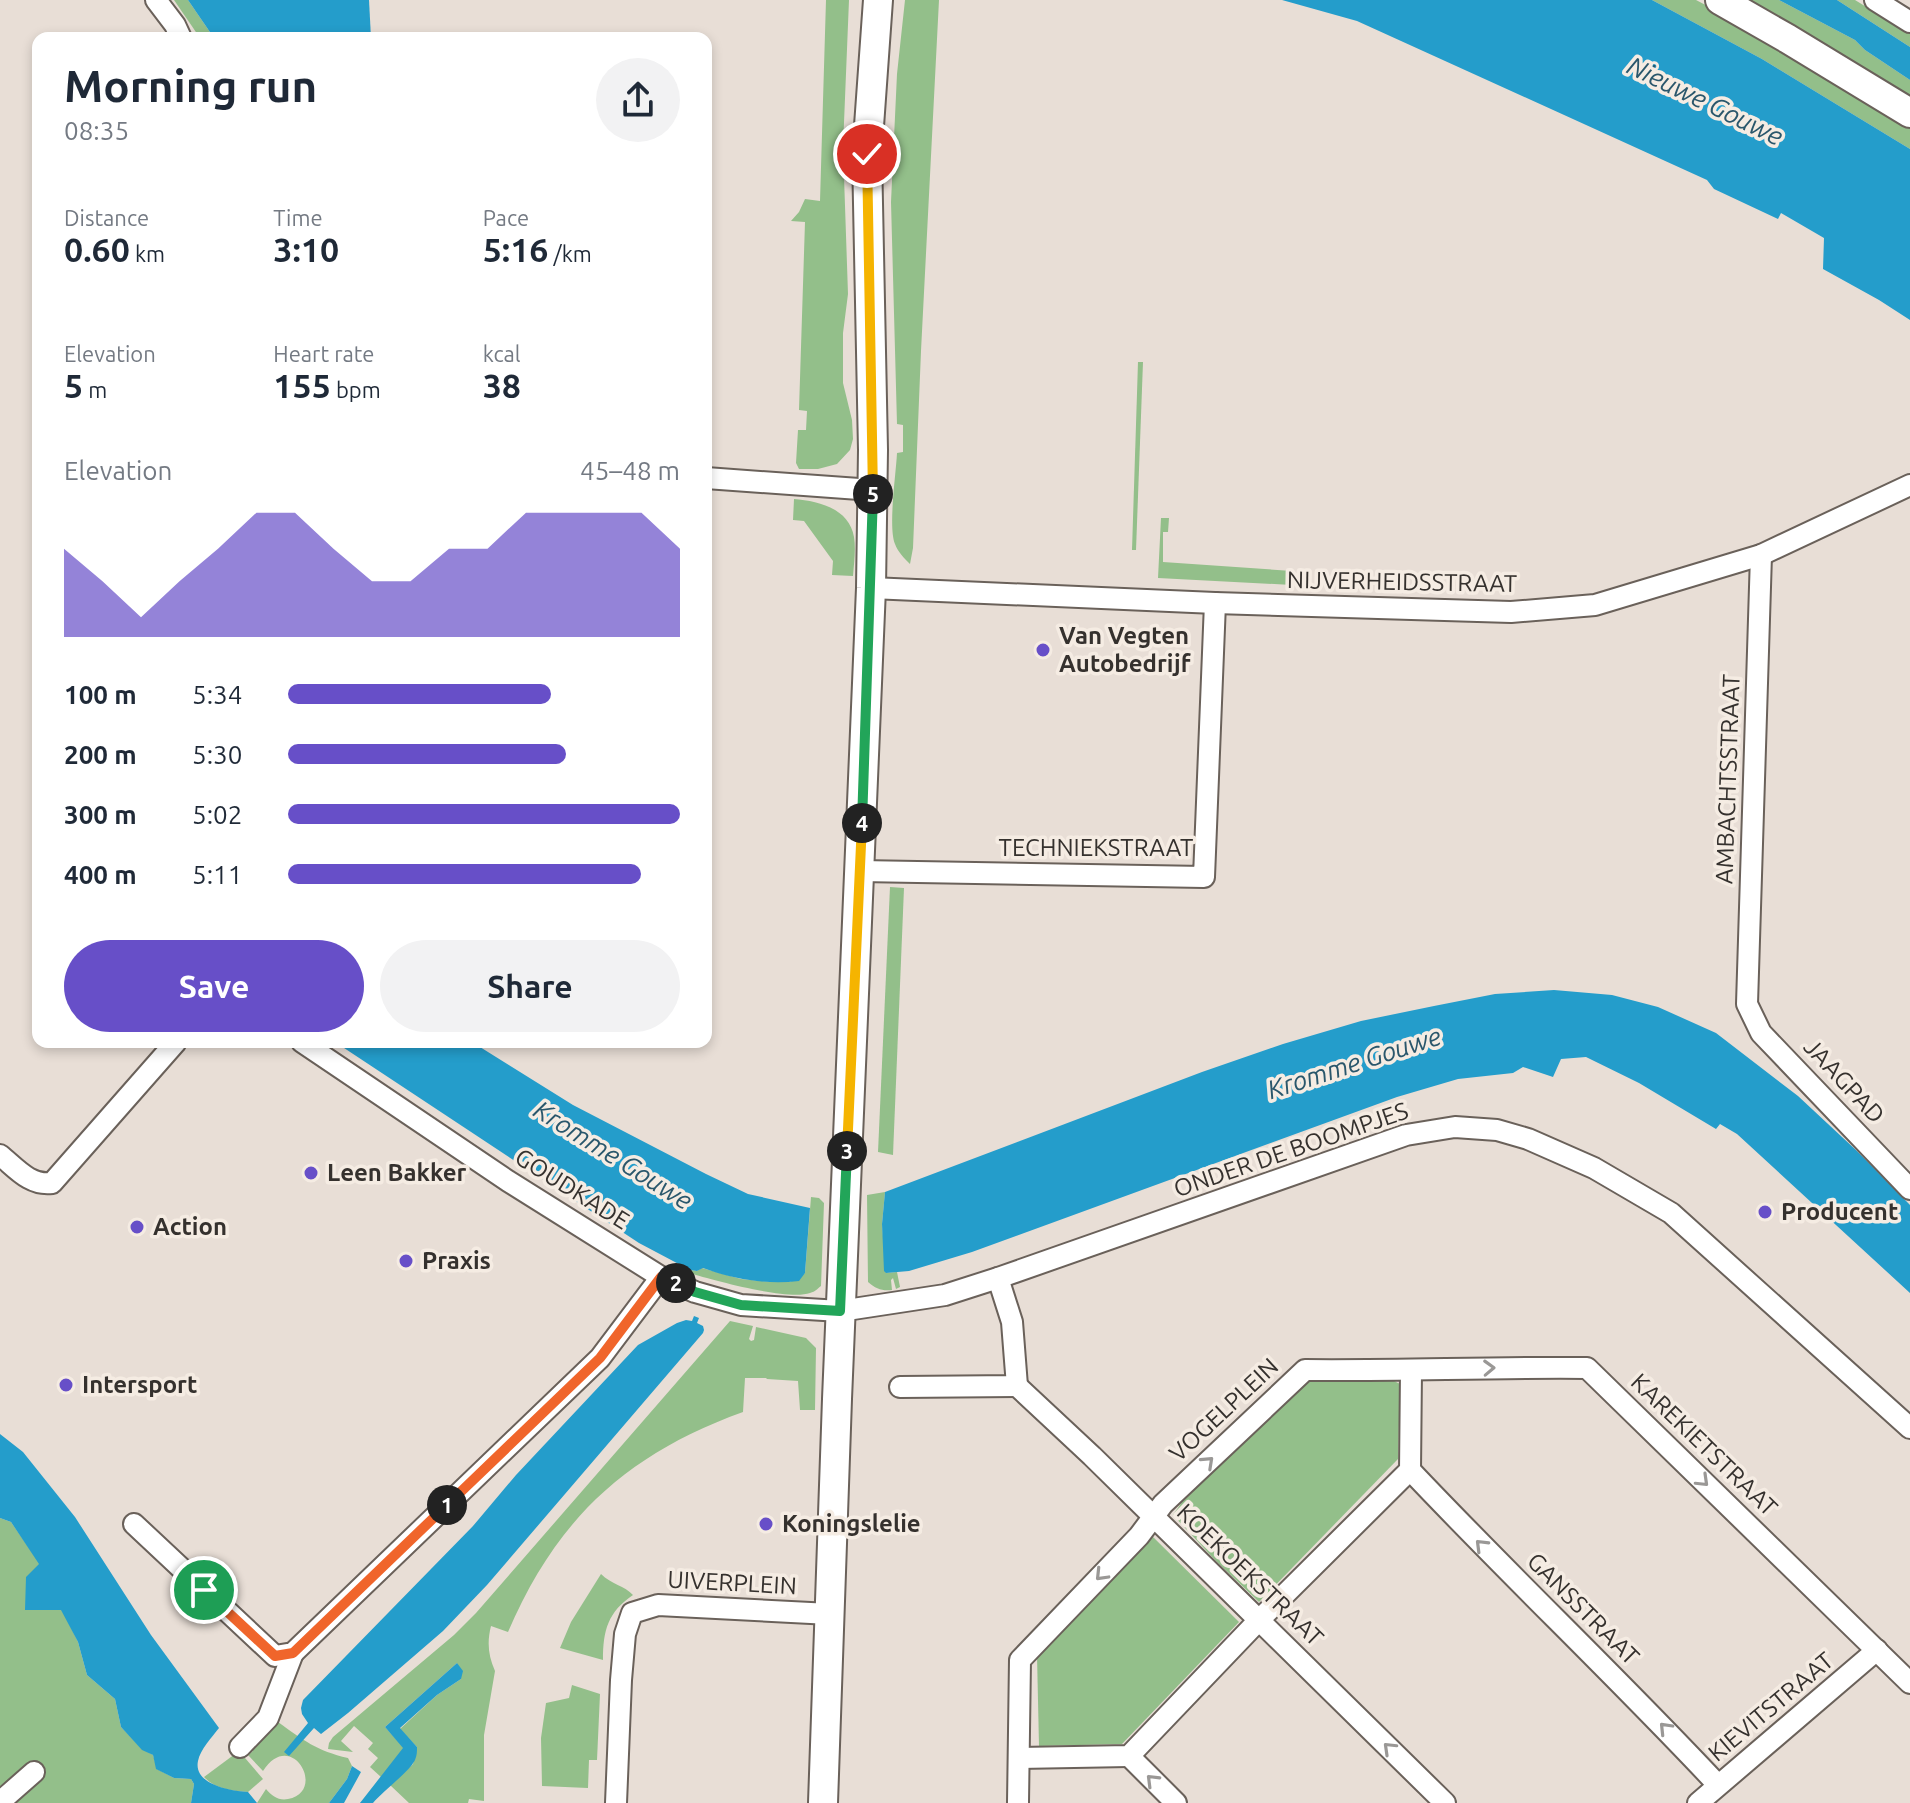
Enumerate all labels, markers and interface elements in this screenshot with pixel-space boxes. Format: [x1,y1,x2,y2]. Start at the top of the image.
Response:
water label: Nieuwe Gouwe [1623,50,1788,151]
button: share [596,58,680,142]
text: Morning run [64,61,317,110]
text: 08:35 [64,116,129,145]
pin [833,120,901,188]
icon: check [845,132,889,176]
text: Distance [64,205,149,230]
text: Time [273,205,323,230]
text: Pace [483,205,529,230]
text: 0.60 [64,230,130,268]
text: 3:10 [273,230,339,268]
text: 5:16 [483,230,549,268]
text: km [130,241,165,266]
text: /km [549,241,592,266]
text: Elevation [64,341,156,366]
text: Heart rate [273,341,375,366]
text: kcal [483,341,521,366]
text: 5 [64,366,83,404]
text: 155 [273,366,331,404]
text: 38 [483,366,521,404]
text: m [83,377,107,402]
text: bpm [331,377,381,402]
text: Elevation [64,456,172,485]
text: 45–48 m [580,456,680,485]
pin: 5 [853,474,893,514]
text: 5 [867,481,879,506]
street label: NIJVERHEIDSSTRAAT [1287,566,1517,597]
place label: Van Vegten Autobedrijf [1059,622,1192,677]
marker: Van Vegten Autobedrijf [1034,641,1052,659]
street label: AMBACHTSSTRAAT [1710,674,1745,884]
text: 100 m [64,680,137,709]
text: 5:34 [192,680,242,709]
text: 200 m [64,740,137,769]
text: 5:30 [192,740,242,769]
text: 300 m [64,800,137,829]
text: 5:02 [192,800,242,829]
pin: 4 [842,803,882,843]
text: 4 [856,810,868,835]
street label: TECHNIEKSTRAAT [999,834,1193,861]
text: 400 m [64,860,137,889]
text: 5:11 [192,860,242,889]
button: Save [64,940,364,1032]
button: Share [380,940,680,1032]
water label: Kromme Gouwe [1263,1021,1444,1104]
street label: JAAGPAD [1799,1033,1890,1128]
water label: Kromme Gouwe [529,1094,698,1215]
street label: ONDER DE BOOMPJES [1170,1097,1412,1202]
pin: 3 [827,1131,867,1171]
text: 3 [841,1138,853,1163]
street label: GOUDKADE [510,1143,634,1234]
place label: Leen Bakker [327,1159,467,1186]
marker: Leen Bakker [302,1164,320,1182]
place label: Producent [1781,1198,1898,1225]
marker: Producent [1756,1203,1774,1221]
place label: Action [153,1213,227,1240]
marker: Action [128,1218,146,1236]
place label: Praxis [422,1247,491,1274]
marker: Praxis [397,1252,415,1270]
pin: 2 [656,1263,696,1303]
text: 2 [670,1270,682,1295]
street label: VOGELPLEIN [1164,1353,1284,1467]
one-way arrow [1483,1359,1496,1376]
street label: KAREKIETSTRAAT [1626,1368,1783,1521]
place label: Intersport [82,1371,197,1398]
marker: Intersport [57,1376,75,1394]
one-way arrow [1199,1456,1213,1471]
one-way arrow [1694,1471,1708,1486]
pin: 1 [427,1485,467,1525]
text: 1 [441,1492,453,1517]
street label: KOEKOEKSTRAAT [1172,1498,1329,1651]
place label: Koningslelie [782,1510,921,1537]
marker: Koningslelie [757,1515,775,1533]
one-way arrow [1476,1540,1490,1554]
street label: GANSSTRAAT [1522,1547,1645,1670]
pin [170,1556,238,1624]
street label: UIVERPLEIN [667,1566,797,1599]
one-way arrow [1096,1566,1111,1580]
icon: arrive [182,1568,226,1612]
street label: KIEVITSTRAAT [1703,1647,1839,1767]
one-way arrow [1660,1723,1674,1738]
one-way arrow [1384,1743,1398,1758]
one-way arrow [1147,1775,1161,1789]

